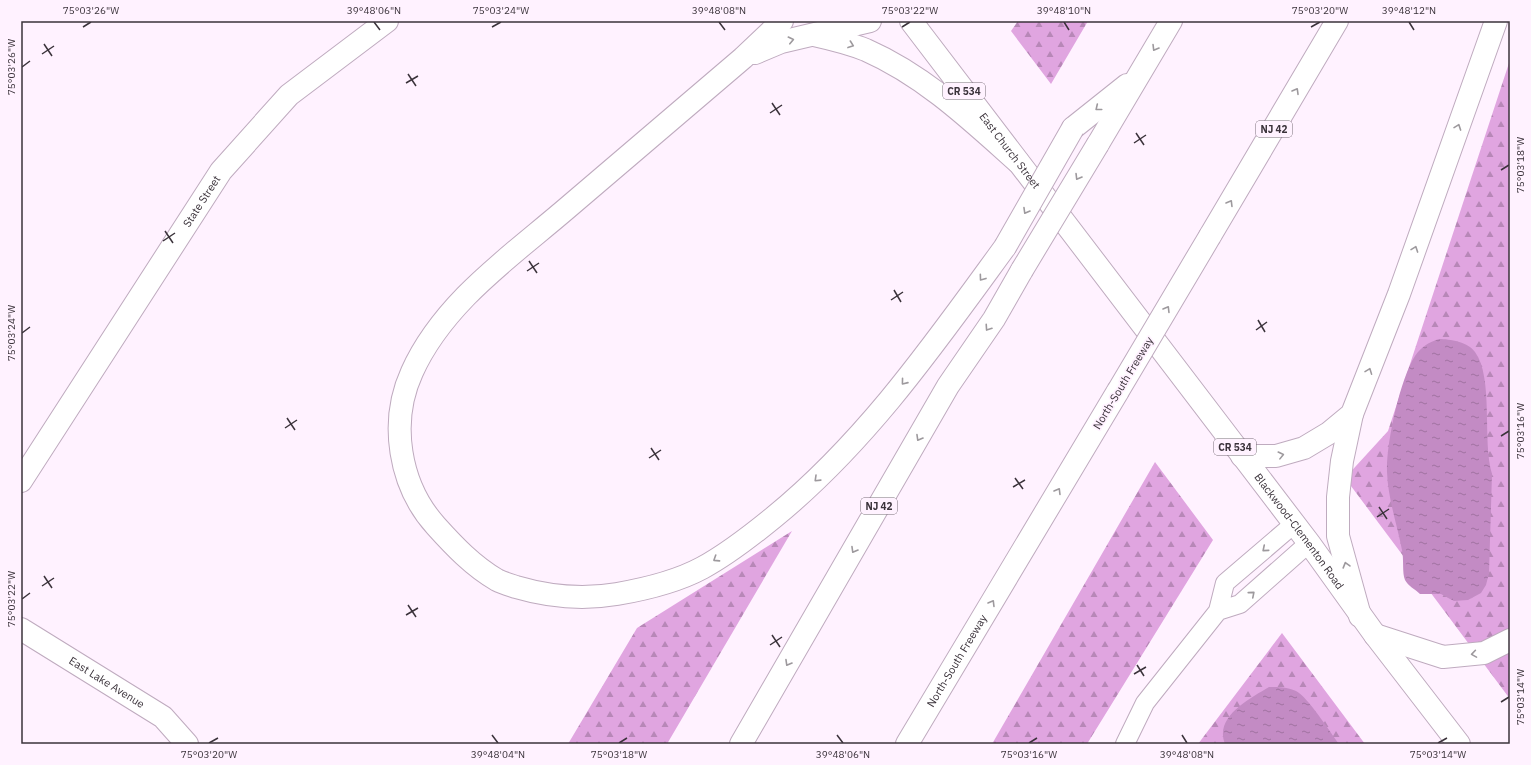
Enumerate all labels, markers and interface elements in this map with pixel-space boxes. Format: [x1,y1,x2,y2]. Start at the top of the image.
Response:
text: 75°03'26"W [63,4,119,17]
text: 39°48'06"N [347,4,401,17]
text: 75°03'24"W [473,4,529,17]
text: 39°48'08"N [692,4,746,17]
text: 75°03'22"W [882,4,938,17]
text: 39°48'10"N [1037,4,1091,17]
text: 75°03'20"W [1292,4,1348,17]
text: 39°48'12"N [1382,4,1436,17]
one-way arrow [788,37,794,45]
text: 75°03'26"W [5,39,18,95]
one-way arrow [848,40,855,48]
one-way arrow [1152,44,1159,51]
road number: CR 534 [943,83,985,99]
one-way arrow [1292,88,1299,95]
one-way arrow [1095,104,1102,111]
street label: East Church Street [976,110,1043,192]
road number: NJ 42 [1256,121,1292,137]
one-way arrow [1454,123,1462,130]
text: 75°03'18"W [1514,137,1527,193]
street label: State Street [180,173,223,230]
one-way arrow [1075,173,1083,180]
one-way arrow [1226,200,1233,207]
one-way arrow [1024,206,1031,214]
one-way arrow [1410,246,1419,253]
one-way arrow [980,274,987,281]
text: 75°03'24"W [5,305,18,361]
one-way arrow [1162,306,1169,313]
one-way arrow [986,323,993,330]
street label: North-South Freeway [1090,334,1156,432]
one-way arrow [1365,367,1373,374]
one-way arrow [902,378,909,385]
text: 75°03'16"W [1514,403,1527,459]
one-way arrow [916,434,923,441]
road number: CR 534 [1214,439,1256,455]
one-way arrow [1277,451,1284,459]
street label: Blackwood-Clementon Road [1251,470,1347,592]
one-way arrow [814,474,822,482]
one-way arrow [1054,488,1061,495]
road number: NJ 42 [861,498,897,514]
one-way arrow [1262,544,1269,551]
one-way arrow [851,546,858,553]
one-way arrow [713,554,720,561]
one-way arrow [1342,562,1351,569]
text: 75°03'22"W [5,571,18,627]
one-way arrow [1247,591,1254,598]
one-way arrow [987,600,994,607]
street label: North-South Freeway [924,611,990,710]
one-way arrow [1471,649,1477,658]
street label: East Lake Avenue [66,653,147,711]
one-way arrow [786,659,793,666]
text: 75°03'14"W [1514,669,1527,725]
text: 75°03'20"W [181,748,237,761]
text: 39°48'04"N [471,748,525,761]
text: 75°03'18"W [591,748,647,761]
text: 39°48'06"N [816,748,870,761]
text: 75°03'16"W [1001,748,1057,761]
text: 39°48'08"N [1160,748,1214,761]
text: 75°03'14"W [1410,748,1466,761]

